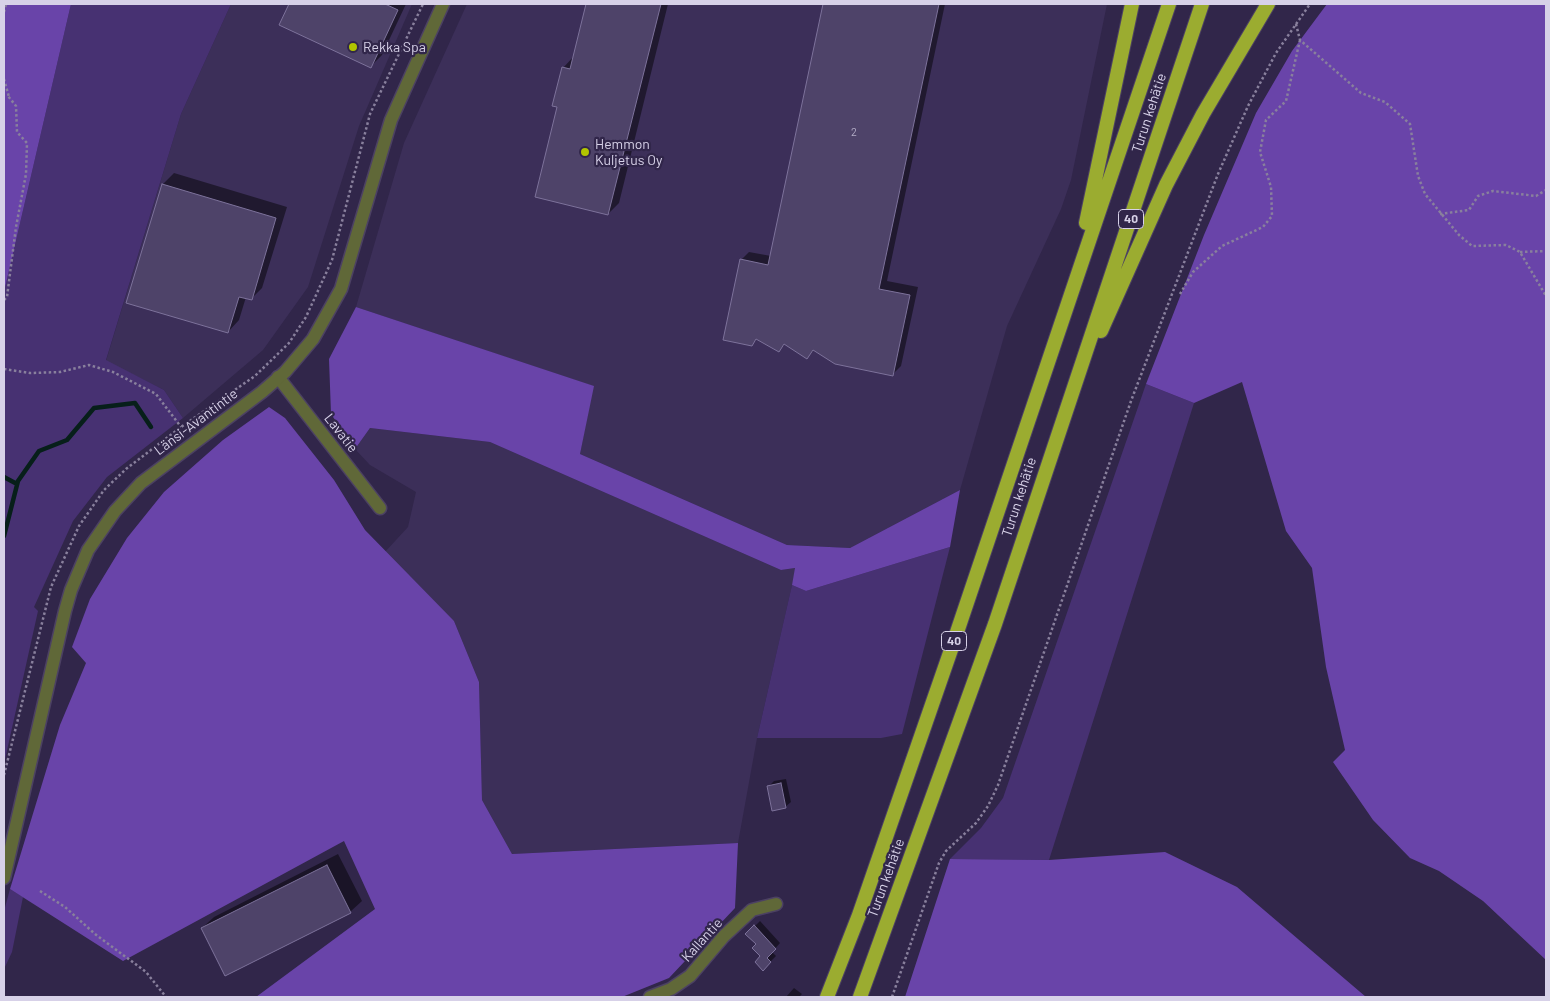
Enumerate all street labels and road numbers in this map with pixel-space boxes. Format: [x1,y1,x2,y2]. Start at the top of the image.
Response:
street label: Turun kehätie [1128,71,1170,155]
road number: 40 [1118,210,1144,228]
street label: Länsi-Avantintie [151,385,241,459]
street label: Lavatie [321,410,361,456]
street label: Turun kehätie [998,455,1040,539]
road number: 40 [942,631,966,650]
street label: Turun kehätie [864,836,908,920]
street label: Kallantie [678,915,726,965]

